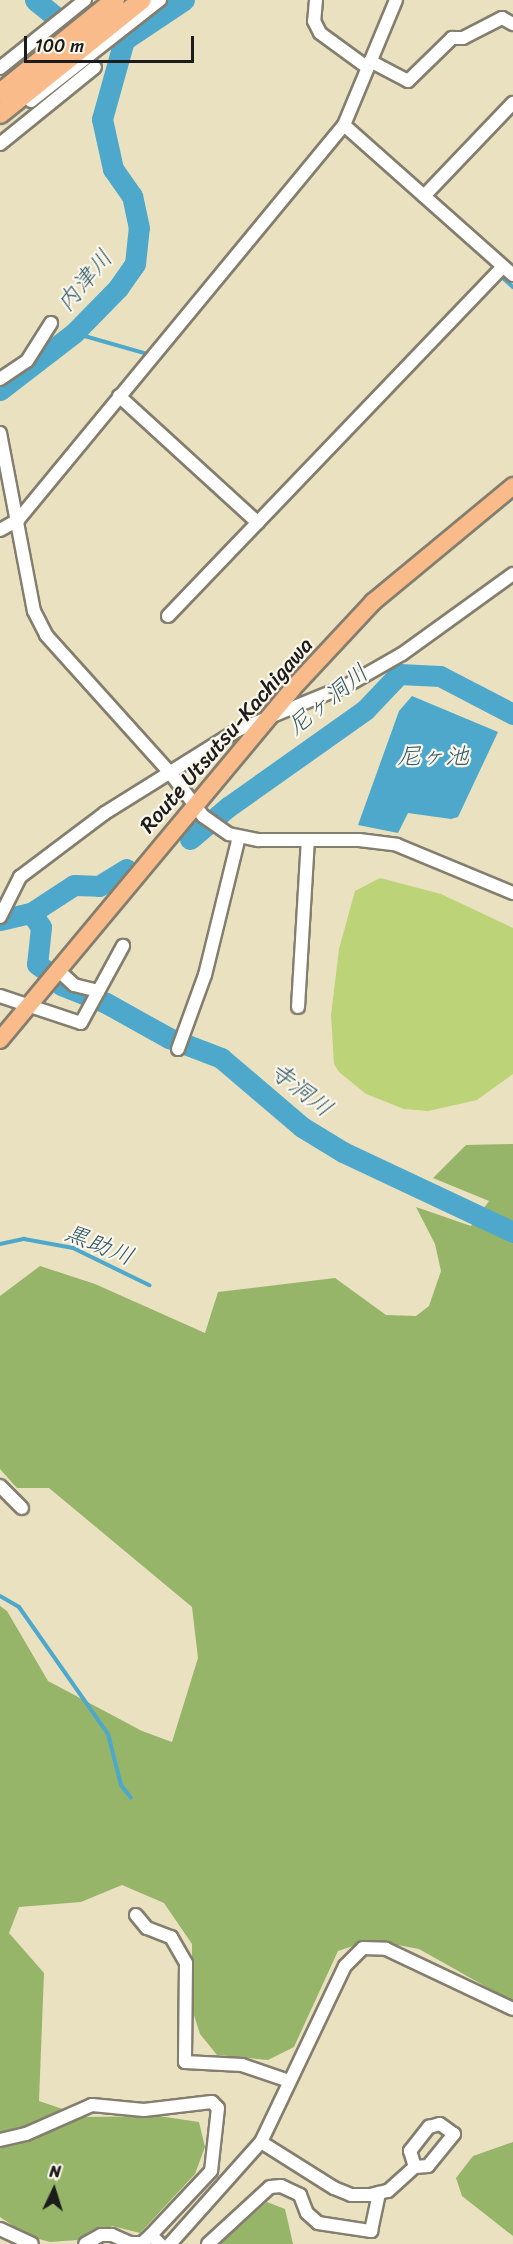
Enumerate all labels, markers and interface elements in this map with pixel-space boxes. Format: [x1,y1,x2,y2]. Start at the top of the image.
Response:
scale bar [27,24,196,62]
text: 100 m [35,30,84,62]
water label: 内津川 [51,244,119,318]
street label: Route Utsutsu-Kachigawa [134,632,318,838]
water label: 尼ヶ洞川 [282,659,374,741]
water label: 尼ヶ池 [397,743,469,771]
water label: 寺洞川 [264,1056,338,1124]
water label: 黒助川 [60,1218,138,1272]
text: N [49,2157,62,2186]
north arrow [24,2160,84,2220]

